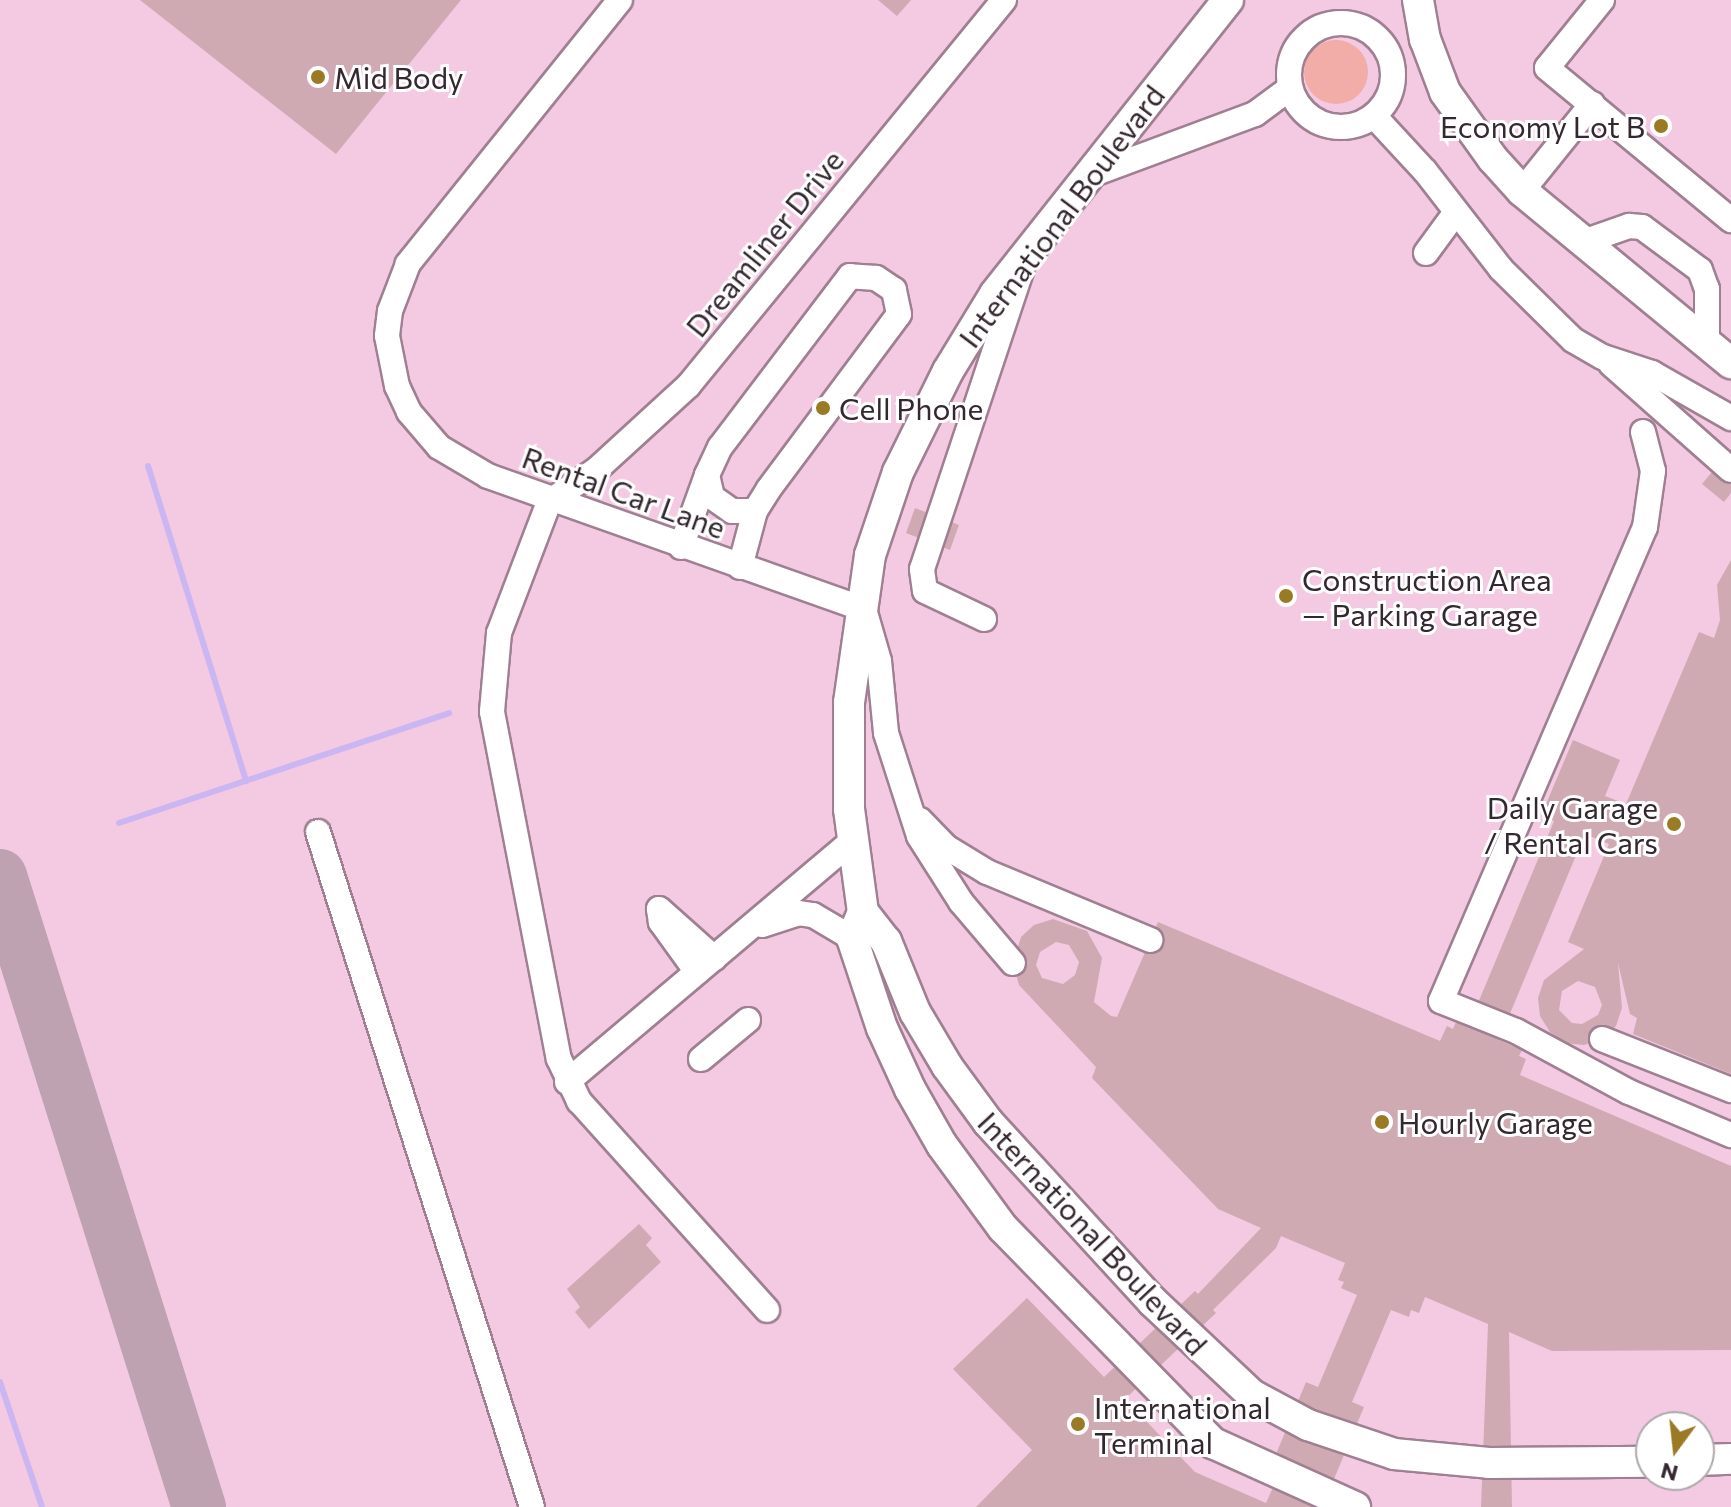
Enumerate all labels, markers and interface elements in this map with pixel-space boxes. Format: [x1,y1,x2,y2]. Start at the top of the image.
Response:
place label: Mid Body [334,59,464,95]
marker: Mid Body [309,68,327,86]
street label: International Boulevard [951,78,1171,354]
place label: Economy Lot B [1440,108,1645,144]
marker: Economy Lot B [1652,117,1670,135]
street label: Dreamliner Drive [678,142,850,344]
place label: Cell Phone [839,390,983,426]
marker: Cell Phone [814,399,832,417]
street label: Rental Car Lane [518,439,730,545]
place label: Construction Area — Parking Garage [1302,561,1552,632]
marker: Construction Area — Parking Garage [1277,587,1295,605]
place label: Daily Garage / Rental Cars [1484,789,1658,860]
marker: Daily Garage / Rental Cars [1665,815,1683,833]
street label: International Boulevard [971,1104,1215,1362]
place label: Hourly Garage [1398,1104,1593,1140]
marker: Hourly Garage [1373,1113,1391,1131]
place label: International Terminal [1094,1389,1271,1460]
north arrow [1635,1411,1715,1491]
marker: International Terminal [1069,1415,1087,1433]
text: N [1658,1458,1681,1488]

